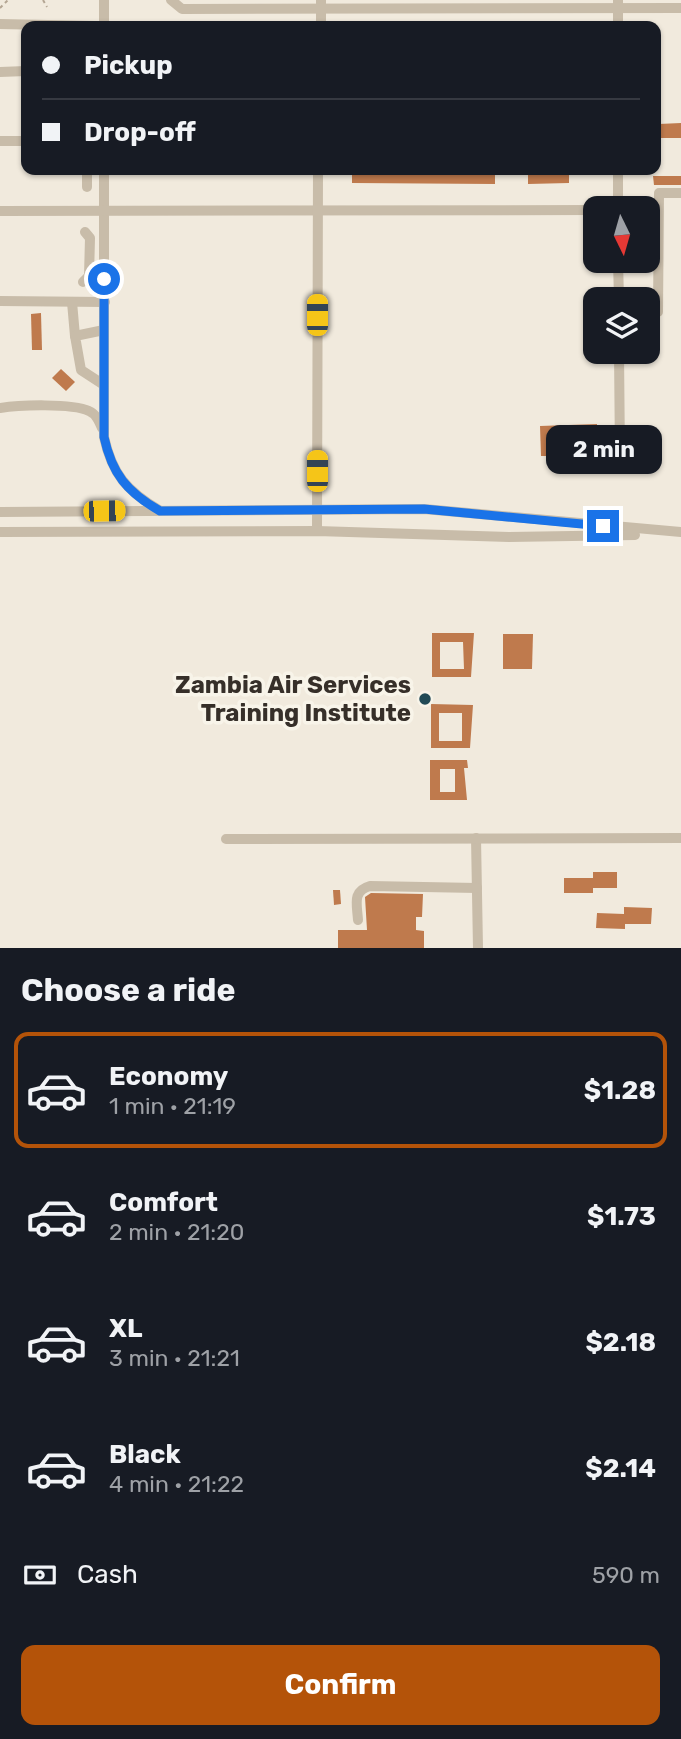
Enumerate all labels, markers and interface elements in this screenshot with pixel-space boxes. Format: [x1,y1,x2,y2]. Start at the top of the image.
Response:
text: Pickup [84,50,173,81]
text: Drop-off [84,117,196,148]
north arrow [583,196,660,273]
map controls [583,196,660,364]
route start [88,263,120,295]
button: layers [583,287,660,364]
car [307,294,328,336]
callout: 2 min [545,424,661,474]
text: 2 min [573,435,635,463]
car [307,450,328,492]
car [83,500,126,522]
route end [587,510,619,542]
place label: Zambia Air Services Training Institute [175,671,411,727]
marker: Zambia Air Services Training Institute [417,691,433,707]
text: Choose a ride [21,971,235,1009]
icon: car [25,1059,88,1122]
text: Economy [109,1061,228,1092]
text: $1.28 [584,1075,656,1106]
text: 1 min · 21:19 [109,1092,236,1120]
icon: car [25,1185,88,1248]
text: Comfort [109,1187,218,1218]
text: $1.73 [587,1201,656,1232]
text: 2 min · 21:20 [109,1218,244,1246]
icon: car [25,1311,88,1374]
text: XL [109,1313,142,1344]
text: $2.18 [586,1327,656,1358]
text: 3 min · 21:21 [109,1344,240,1372]
icon: car [25,1437,88,1500]
text: Black [109,1439,181,1470]
text: $2.14 [585,1453,656,1484]
text: 4 min · 21:22 [109,1470,244,1498]
icon: cash [21,1556,59,1594]
text: Cash [77,1559,138,1590]
text: 590 m [592,1561,660,1589]
button: Confirm [21,1645,660,1725]

